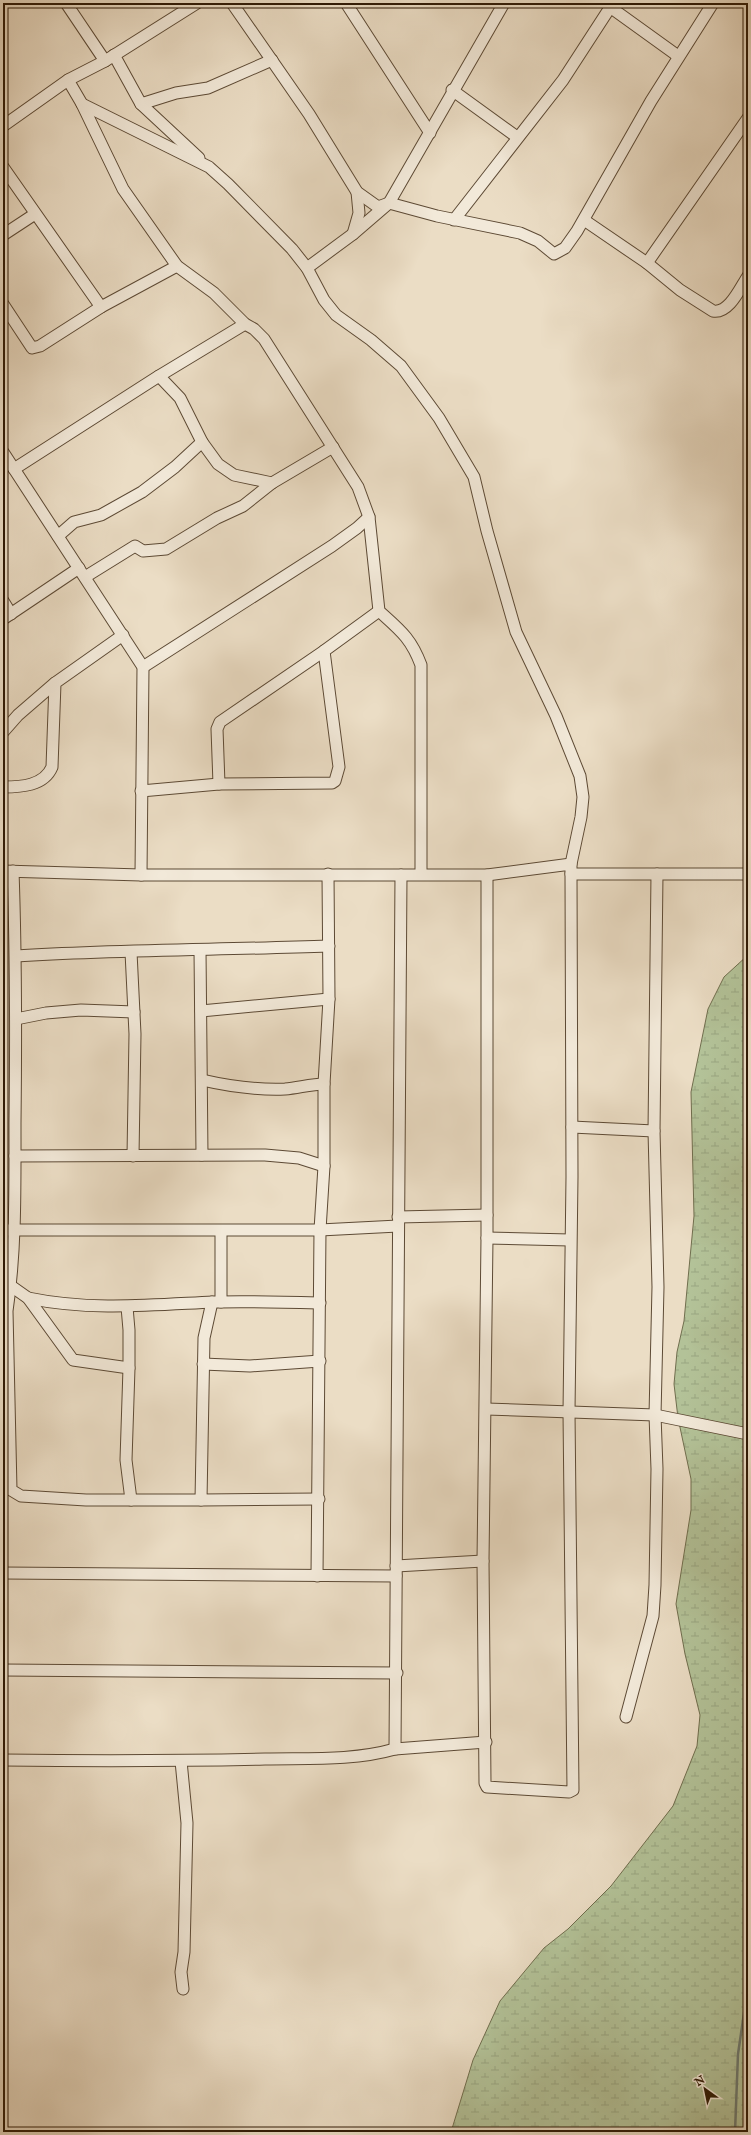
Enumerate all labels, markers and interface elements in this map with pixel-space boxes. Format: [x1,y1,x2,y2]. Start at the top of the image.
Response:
north arrow [685,2069,725,2109]
text: N [691,2073,708,2090]

